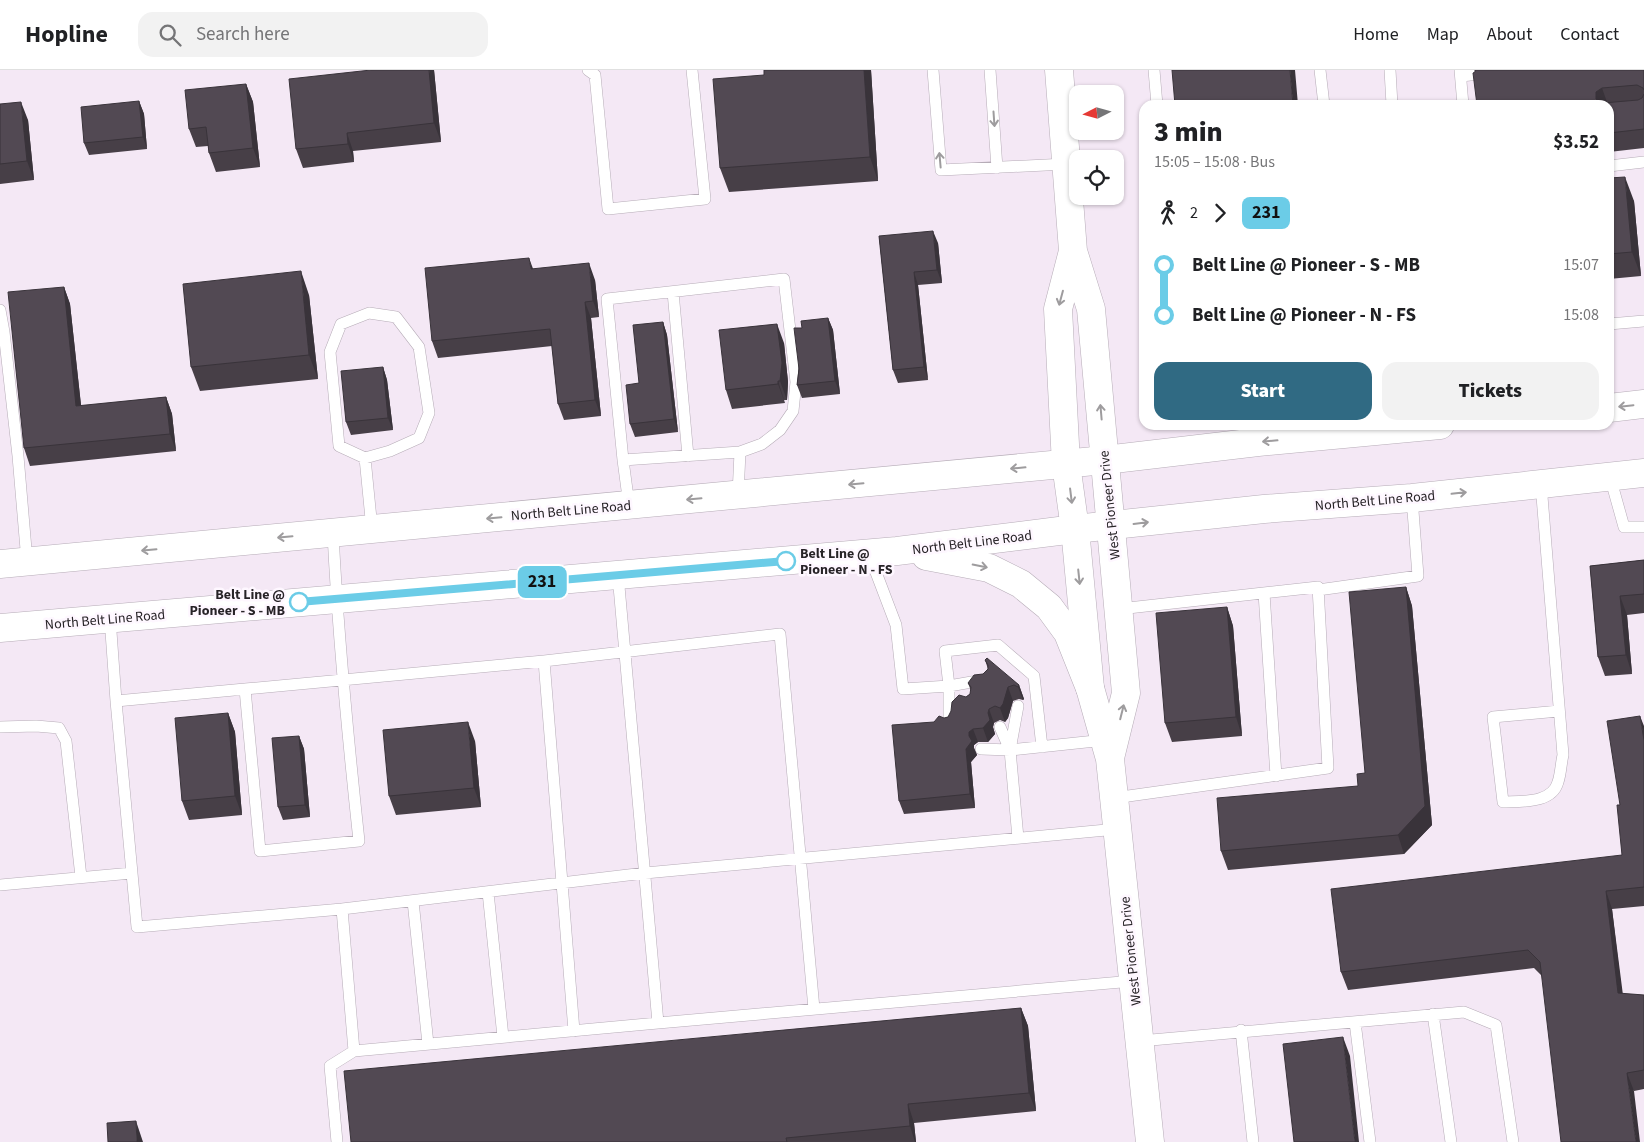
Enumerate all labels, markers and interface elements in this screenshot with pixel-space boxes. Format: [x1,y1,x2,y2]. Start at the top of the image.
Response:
search box [138,12,488,57]
text: Hopline [25,17,108,52]
icon: search [156,21,184,49]
text: Search here [196,21,290,48]
text: Home [1353,22,1399,47]
text: Map [1427,22,1459,47]
text: About [1487,22,1532,47]
text: Contact [1560,22,1619,47]
north arrow [1069,85,1124,140]
map controls [1069,85,1124,205]
one-way arrow [989,110,998,126]
text: 3 min [1154,112,1223,152]
text: $3.52 [1553,129,1599,156]
button: locate [1069,150,1124,205]
text: 15:05 – 15:08 · Bus [1154,151,1275,173]
one-way arrow [935,153,945,169]
icon: walk [1154,199,1182,227]
icon: forward [1206,199,1234,227]
text: 231 [1252,200,1280,225]
text: 2 [1190,202,1198,224]
text: Belt Line @ Pioneer - S - MB [1192,252,1420,279]
text: 15:07 [1563,254,1599,276]
one-way arrow [1055,290,1065,306]
text: Belt Line @ Pioneer - N - FS [1192,302,1416,329]
text: 15:08 [1563,304,1599,326]
button: Start [1154,362,1372,420]
button: Tickets [1382,362,1599,420]
one-way arrow [1619,401,1635,411]
one-way arrow [1096,404,1105,420]
one-way arrow [1262,436,1278,446]
street label: West Pioneer Drive [1094,449,1126,560]
one-way arrow [1010,464,1026,473]
one-way arrow [848,479,864,488]
street label: North Belt Line Road [1314,486,1436,516]
one-way arrow [1066,488,1076,504]
one-way arrow [1451,488,1467,498]
one-way arrow [687,494,703,504]
street label: North Belt Line Road [510,496,632,526]
one-way arrow [486,513,502,522]
one-way arrow [1132,518,1148,528]
street label: North Belt Line Road [911,526,1033,560]
one-way arrow [277,532,293,542]
place label: Belt Line @ Pioneer - N - FS [800,544,893,580]
one-way arrow [141,545,157,555]
marker: Belt Line @ Pioneer - N - FS [776,551,796,571]
one-way arrow [971,562,987,571]
line badge: 231 [513,566,571,598]
text: 231 [528,569,556,594]
one-way arrow [1074,569,1084,585]
place label: Belt Line @ Pioneer - S - MB [190,585,286,621]
marker: Belt Line @ Pioneer - S - MB [289,592,309,612]
street label: North Belt Line Road [44,605,166,635]
one-way arrow [1117,705,1127,721]
street label: West Pioneer Drive [1115,895,1147,1006]

